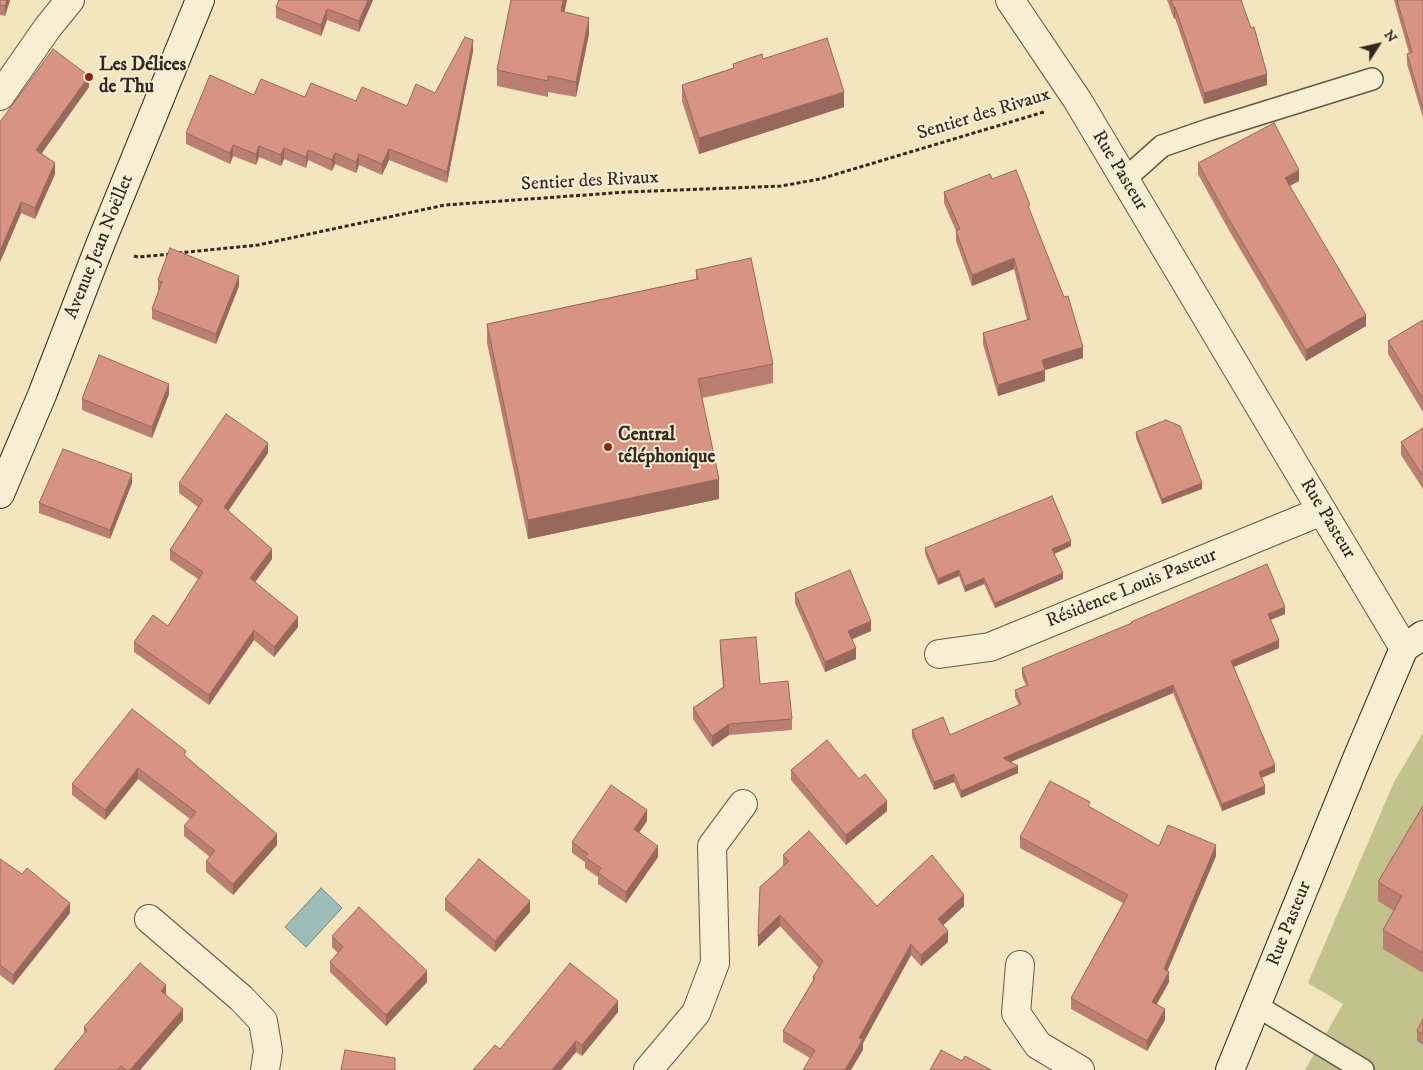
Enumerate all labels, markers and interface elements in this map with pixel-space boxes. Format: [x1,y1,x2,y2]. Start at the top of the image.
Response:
north arrow [1353,20,1403,70]
text: N [1380,27,1401,46]
place label: Les Délices de Thu [99,55,186,99]
marker: Les Délices de Thu [83,71,95,83]
street label: Sentier des Rivaux [915,84,1053,146]
street label: Rue Pasteur [1086,127,1152,215]
street label: Sentier des Rivaux [521,167,659,197]
street label: Avenue Jean Noëllet [61,172,139,322]
place label: Central téléphonique [618,425,715,469]
marker: Central téléphonique [602,441,614,453]
street label: Rue Pasteur [1294,475,1360,563]
street label: Résidence Louis Pasteur [1043,544,1221,634]
street label: Rue Pasteur [1263,878,1317,970]

